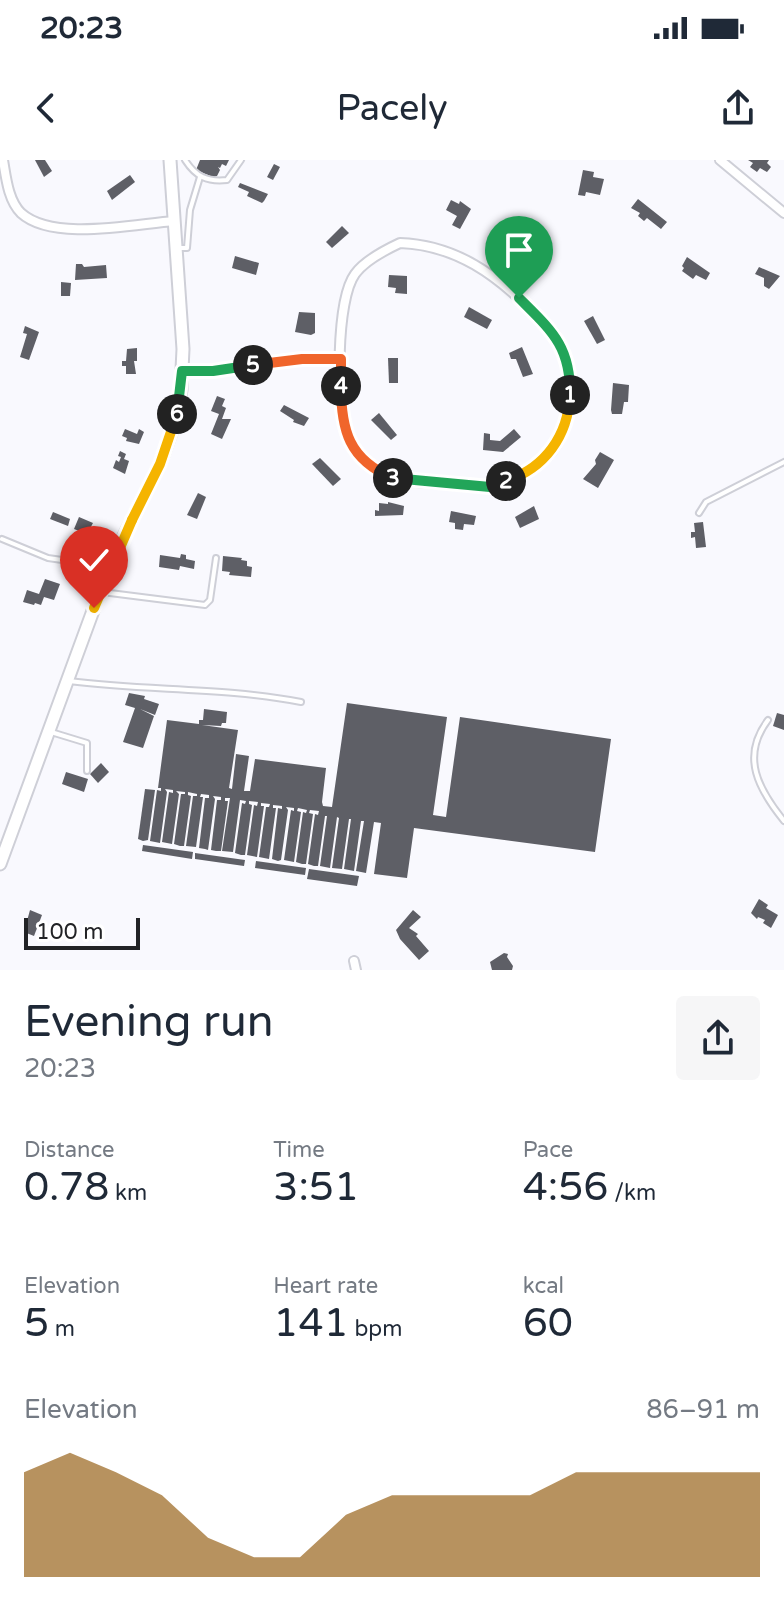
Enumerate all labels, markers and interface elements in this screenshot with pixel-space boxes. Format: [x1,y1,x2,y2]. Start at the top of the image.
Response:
text: 20:23 [40,10,123,47]
icon: back [24,86,68,130]
icon: share [716,86,760,130]
text: Pacely [336,87,448,130]
pin [485,216,553,298]
icon: arrive [497,228,541,272]
pin: 5 [233,345,273,385]
text: 5 [246,352,260,378]
pin: 4 [321,366,361,406]
text: 4 [334,373,348,399]
pin: 1 [550,375,590,415]
text: 1 [563,382,577,408]
pin: 6 [157,394,197,434]
text: 6 [170,401,184,427]
pin: 3 [373,458,413,498]
pin: 2 [486,461,526,501]
text: 3 [386,465,400,491]
text: 2 [499,468,513,494]
pin [60,526,128,608]
icon: check [72,538,116,582]
scale bar [24,914,140,950]
text: 100 m [36,919,103,945]
text: Evening run [24,996,273,1049]
button: share [676,996,760,1080]
text: 20:23 [24,1053,96,1084]
text: Distance [24,1137,115,1163]
text: Time [273,1137,325,1163]
text: Pace [523,1137,573,1163]
text: 0.78 [24,1163,109,1211]
text: 3:51 [273,1163,359,1211]
text: 4:56 [523,1163,608,1211]
text: km [109,1180,147,1206]
text: /km [608,1180,656,1206]
text: Elevation [24,1273,120,1299]
text: Heart rate [273,1273,378,1299]
text: kcal [523,1273,564,1299]
text: 5 [24,1299,49,1347]
text: 141 [273,1299,349,1347]
text: 60 [523,1299,573,1347]
text: m [49,1316,75,1342]
text: bpm [349,1316,402,1342]
text: Elevation [24,1394,138,1425]
text: 86–91 m [646,1394,760,1425]

